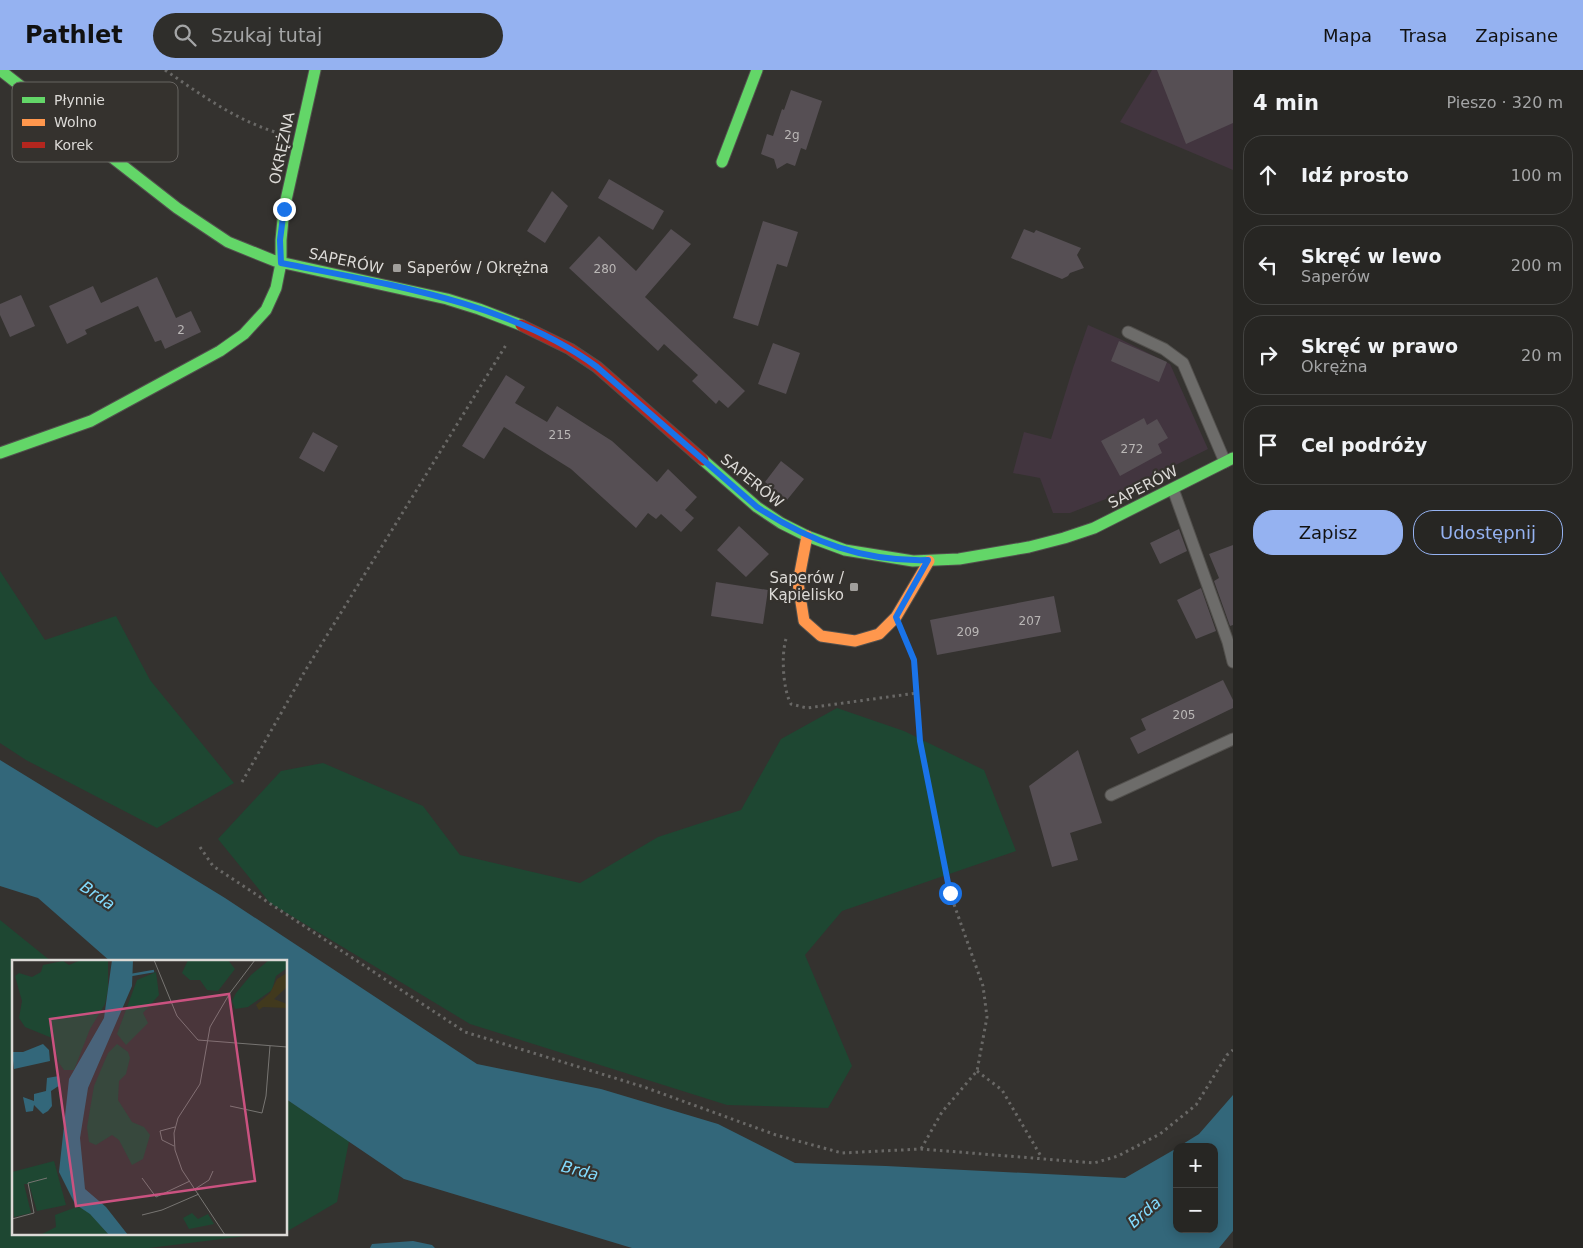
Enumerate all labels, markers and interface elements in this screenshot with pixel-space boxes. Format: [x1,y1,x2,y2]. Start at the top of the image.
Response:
search box [153,13,503,58]
text: Pathlet [25,21,123,49]
icon: search [171,21,199,49]
text: Szukaj tutaj [211,24,322,46]
text: Mapa [1323,25,1372,46]
text: Trasa [1400,25,1447,46]
text: Zapisane [1475,25,1558,46]
legend [12,82,178,162]
text: 4 min [1253,91,1319,115]
text: Płynnie [54,92,105,108]
text: Pieszo · 320 m [1446,93,1563,112]
street label: OKRĘŻNA [265,109,299,186]
text: Wolno [54,114,97,130]
house number: 2g [784,128,800,142]
text: Korek [54,137,94,153]
icon: ahead [1254,161,1282,189]
text: Idź prosto [1301,164,1409,186]
text: 100 m [1511,166,1562,185]
route end [273,198,296,221]
street label: SAPERÓW [307,243,385,278]
text: Skręć w lewo [1301,245,1442,267]
icon: left [1254,251,1282,279]
text: 200 m [1511,256,1562,275]
place label: Saperów / Okrężna [407,259,549,277]
marker: Saperów / Okrężna [391,262,403,274]
house number: 280 [594,262,616,276]
text: Saperów [1301,267,1370,286]
house number: 2 [177,323,185,337]
text: Skręć w prawo [1301,335,1458,357]
icon: right [1254,341,1282,369]
text: 20 m [1521,346,1562,365]
text: Okrężna [1301,357,1368,376]
house number: 215 [549,428,571,442]
icon: arrive [1254,431,1282,459]
text: Cel podróży [1301,434,1427,456]
house number: 272 [1121,442,1143,456]
street label: SAPERÓW [717,449,788,512]
street label: SAPERÓW [1105,461,1181,512]
button: Zapisz [1253,510,1403,555]
button: Udostępnij [1413,510,1563,555]
place label: Saperów / Kąpielisko [769,569,845,604]
marker: Saperów / Kąpielisko [848,581,860,593]
house number: 207 [1019,614,1041,628]
house number: 209 [957,625,979,639]
house number: 205 [1173,708,1195,722]
water label: Brda [77,877,119,914]
route start [939,882,962,905]
inset map [12,960,288,1236]
map controls [1173,1143,1218,1233]
button: + [1173,1143,1218,1188]
water label: Brda [559,1157,600,1184]
button: − [1173,1188,1218,1233]
water label: Brda [1124,1193,1165,1232]

